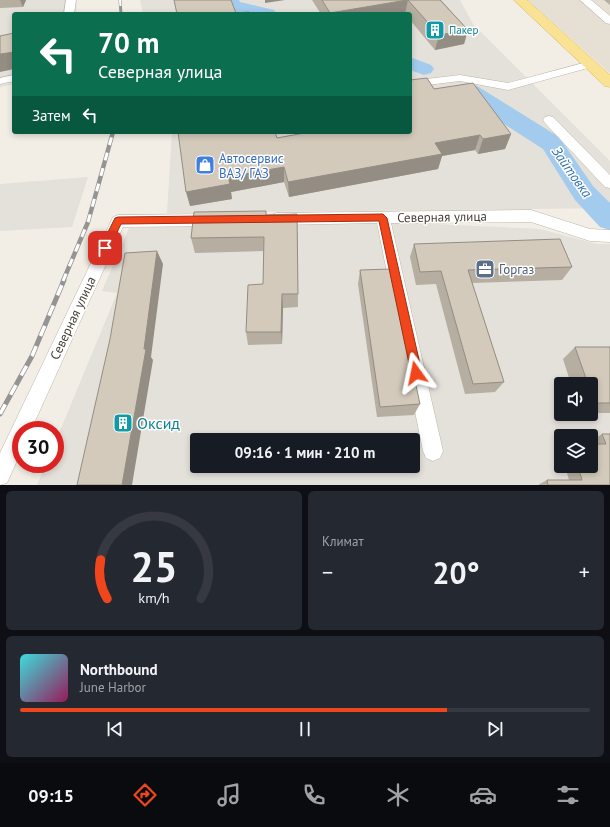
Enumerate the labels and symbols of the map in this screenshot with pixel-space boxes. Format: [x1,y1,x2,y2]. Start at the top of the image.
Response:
building icon: Пакер [424,19,446,41]
place label: Пакер [449,23,478,37]
water label: Зайтовка [548,143,596,201]
place label: Автосервис ВАЗ/ ГАЗ [219,150,284,182]
shop icon: Автосервис ВАЗ/ ГАЗ [194,154,216,176]
street label: Северная улица [397,208,487,226]
pin [88,231,122,265]
office icon: Горгаз [474,258,496,280]
place label: Горгаз [499,261,535,278]
street label: Северная улица [46,274,100,362]
position arrow [395,352,437,394]
building icon: Оксид [112,412,134,434]
place label: Оксид [137,413,180,433]
speed limit sign: 30 [12,421,64,473]

